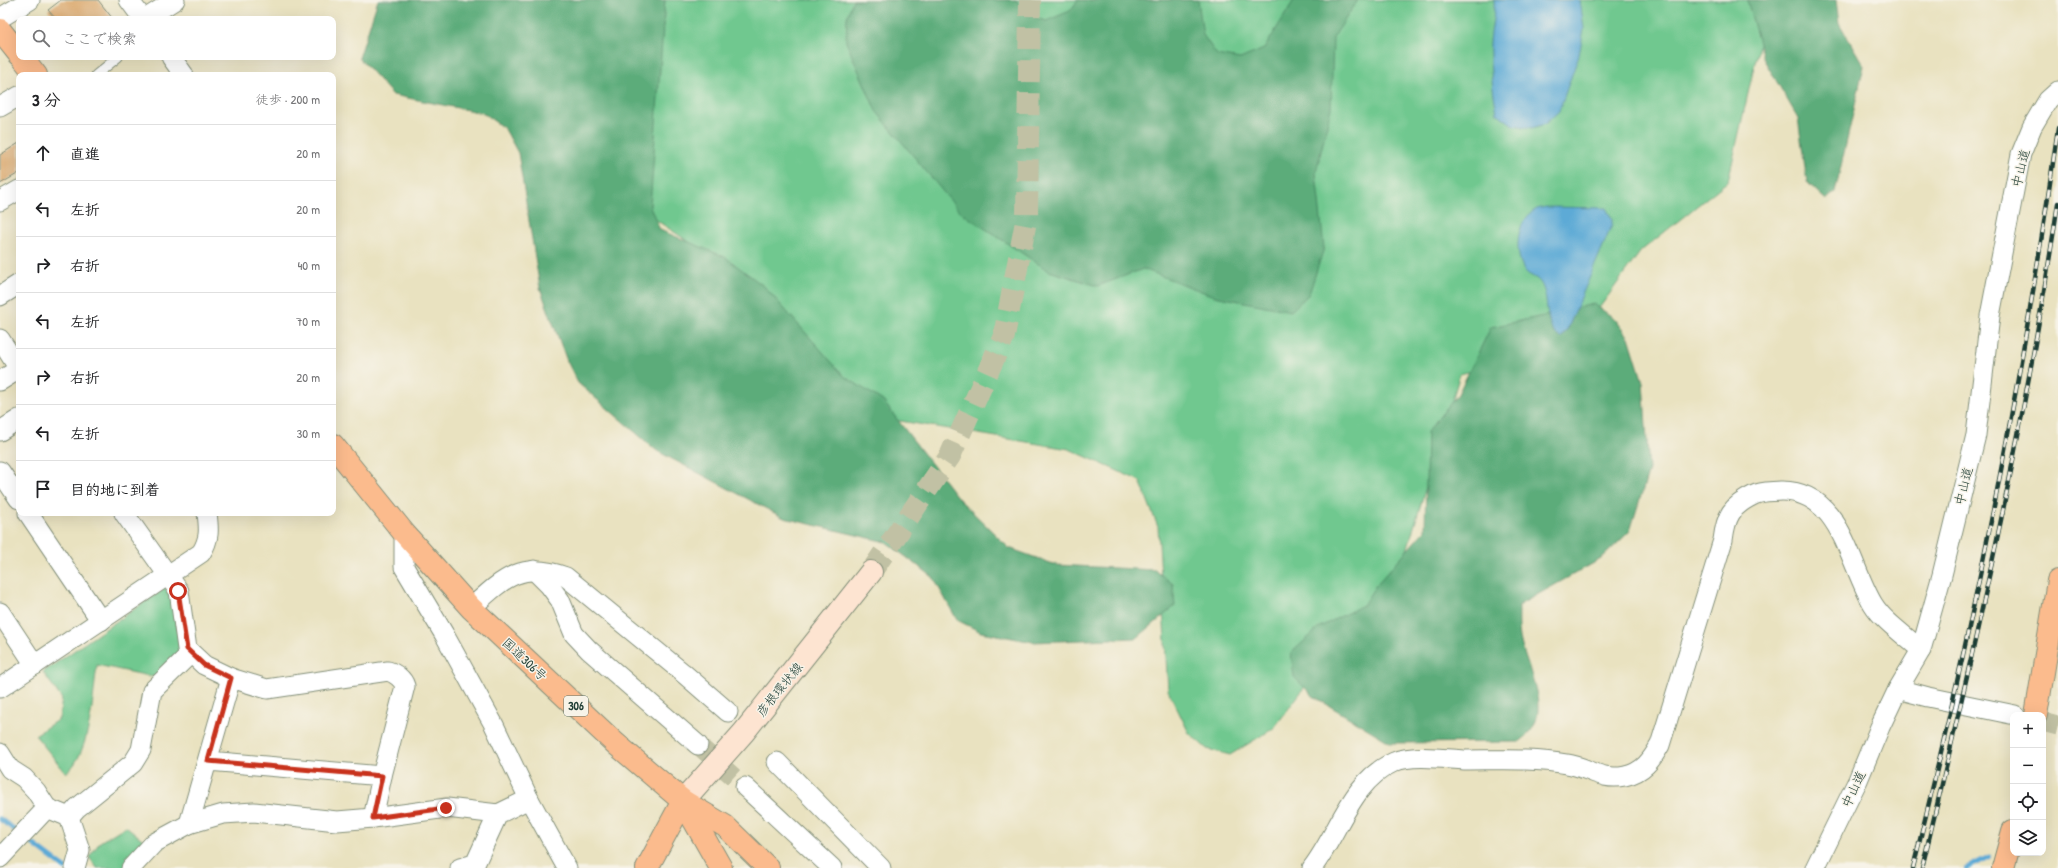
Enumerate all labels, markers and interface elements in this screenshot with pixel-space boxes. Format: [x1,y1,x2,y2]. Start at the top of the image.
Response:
search box [16,16,336,60]
icon: search [30,27,52,49]
text: ここで検索 [62,28,137,49]
text: 3 分 [32,88,61,111]
text: 徒歩 · 200 m [256,90,320,108]
icon: ahead [32,142,54,164]
text: 直進 [70,143,100,164]
text: 20 m [296,144,320,162]
street label: 中山道 [2007,147,2033,189]
icon: left [32,198,54,220]
text: 左折 [70,199,100,220]
text: 20 m [296,200,320,218]
icon: right [32,254,54,276]
text: 右折 [70,255,100,276]
text: 40 m [297,256,320,274]
icon: left [32,310,54,332]
text: 左折 [70,311,100,332]
text: 70 m [296,312,320,330]
icon: right [32,366,54,388]
text: 右折 [70,367,100,388]
text: 20 m [296,368,320,386]
icon: left [32,422,54,444]
text: 左折 [70,423,100,444]
text: 30 m [297,424,320,442]
street label: 中山道 [1950,465,1976,507]
icon: arrive [32,478,54,500]
text: 目的地に到着 [70,479,160,500]
route start [169,582,187,600]
street label: 国道306号 [498,633,552,685]
street label: 彦根環状線 [752,657,807,720]
road number: 306 [564,696,588,716]
map controls [2010,712,2046,856]
button: + [2010,712,2046,748]
button: − [2010,748,2046,784]
street label: 中山道 [1837,768,1869,810]
button: locate [2010,784,2046,820]
route end [437,799,455,817]
button: layers [2010,820,2046,856]

